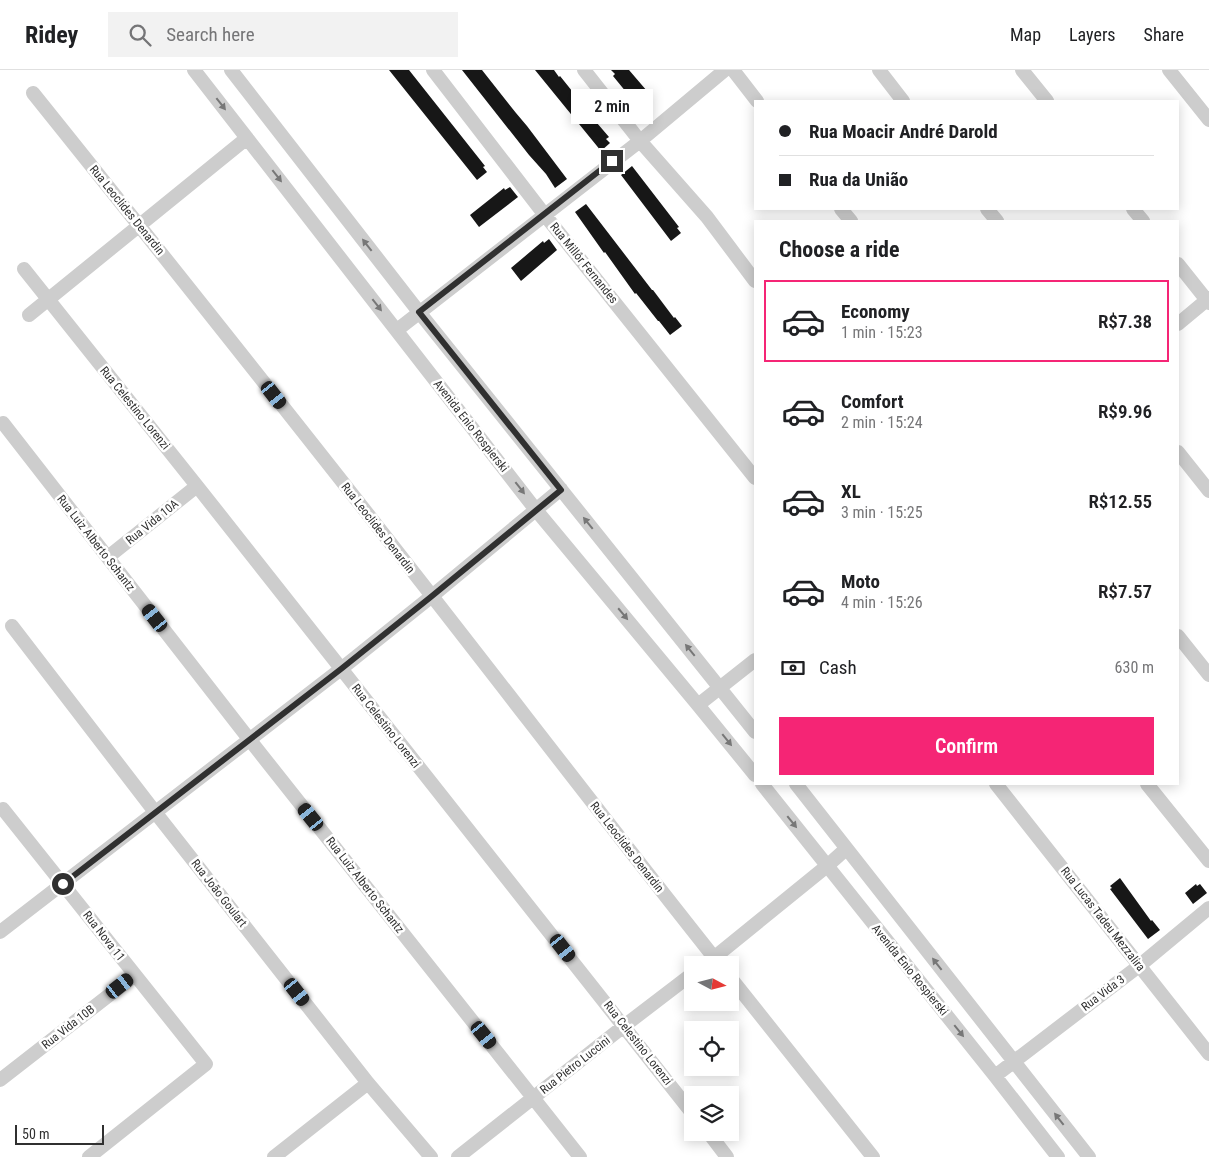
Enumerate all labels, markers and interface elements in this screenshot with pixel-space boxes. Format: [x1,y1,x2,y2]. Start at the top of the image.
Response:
search box [108,12,458,57]
text: Ridey [25,21,78,49]
icon: search [126,21,154,49]
text: Search here [166,23,255,46]
text: Map [1010,24,1041,45]
text: Layers [1069,24,1116,45]
text: Share [1144,24,1184,45]
callout: 2 min [571,88,653,124]
one-way arrow [216,97,226,111]
text: 2 min [594,97,630,116]
text: Rua Moacir André Darold [809,120,998,143]
route end [601,150,623,172]
street label: Rua Leoclides Denardin [87,162,167,258]
text: Rua da União [809,168,908,191]
one-way arrow [272,170,283,183]
street label: Rua Millôr Fernandes [547,220,621,306]
text: Choose a ride [779,237,900,262]
one-way arrow [362,239,373,252]
one-way arrow [372,298,382,312]
icon: car [781,299,826,344]
text: Economy [841,300,910,323]
text: R$7.38 [1098,310,1152,333]
text: 1 min · 15:23 [841,323,923,342]
street label: Rua Celestino Lorenzi [97,364,173,452]
street label: Avenida Enio Rospierski [431,377,511,475]
car [258,379,289,411]
icon: car [781,389,826,434]
text: Comfort [841,390,904,413]
text: R$9.96 [1098,400,1152,423]
text: 2 min · 15:24 [841,413,923,432]
icon: car [781,479,826,524]
street label: Rua Leoclides Denardin [338,480,418,576]
text: XL [841,480,861,503]
one-way arrow [514,481,525,494]
text: R$12.55 [1088,490,1152,513]
street label: Rua Luiz Alberto Schantz [54,492,138,594]
street label: Rua Vida 10A [123,497,181,547]
text: 3 min · 15:25 [841,503,923,522]
one-way arrow [583,517,594,530]
icon: car [781,569,826,614]
text: Moto [841,570,880,593]
text: R$7.57 [1098,580,1152,603]
text: 4 min · 15:26 [841,593,923,612]
car [139,602,170,634]
one-way arrow [617,607,628,620]
one-way arrow [685,643,696,656]
icon: cash [779,654,807,682]
text: Cash [819,656,857,679]
text: 630 m [1115,658,1154,677]
street label: Rua Celestino Lorenzi [349,681,423,771]
button: Confirm [779,717,1154,775]
one-way arrow [721,733,732,746]
street label: Rua Leoclides Denardin [587,799,667,895]
car [295,801,326,833]
one-way arrow [787,815,798,828]
street label: Rua Luiz Alberto Schantz [323,834,407,936]
street label: Rua João Goulart [188,856,250,930]
street label: Rua Lucas Tadeu Mezzalira [1058,864,1148,974]
route start [52,873,74,895]
street label: Rua Nova 11 [80,908,128,964]
street label: Avenida Enio Rospierski [869,922,951,1018]
car [547,932,578,964]
north arrow [684,956,739,1011]
map controls [684,956,739,1141]
one-way arrow [931,958,942,971]
car [103,971,136,1001]
street label: Rua Vida 3 [1079,972,1127,1014]
car [281,976,312,1008]
street label: Rua Celestino Lorenzi [601,998,675,1088]
street label: Rua Vida 10B [39,1002,97,1052]
car [468,1019,499,1051]
button: locate [684,1021,739,1076]
one-way arrow [953,1024,964,1037]
street label: Rua Pietro Luccini [537,1033,613,1097]
button: layers [684,1086,739,1141]
one-way arrow [1054,1112,1064,1126]
scale bar [15,1122,104,1145]
text: 50 m [22,1126,50,1142]

